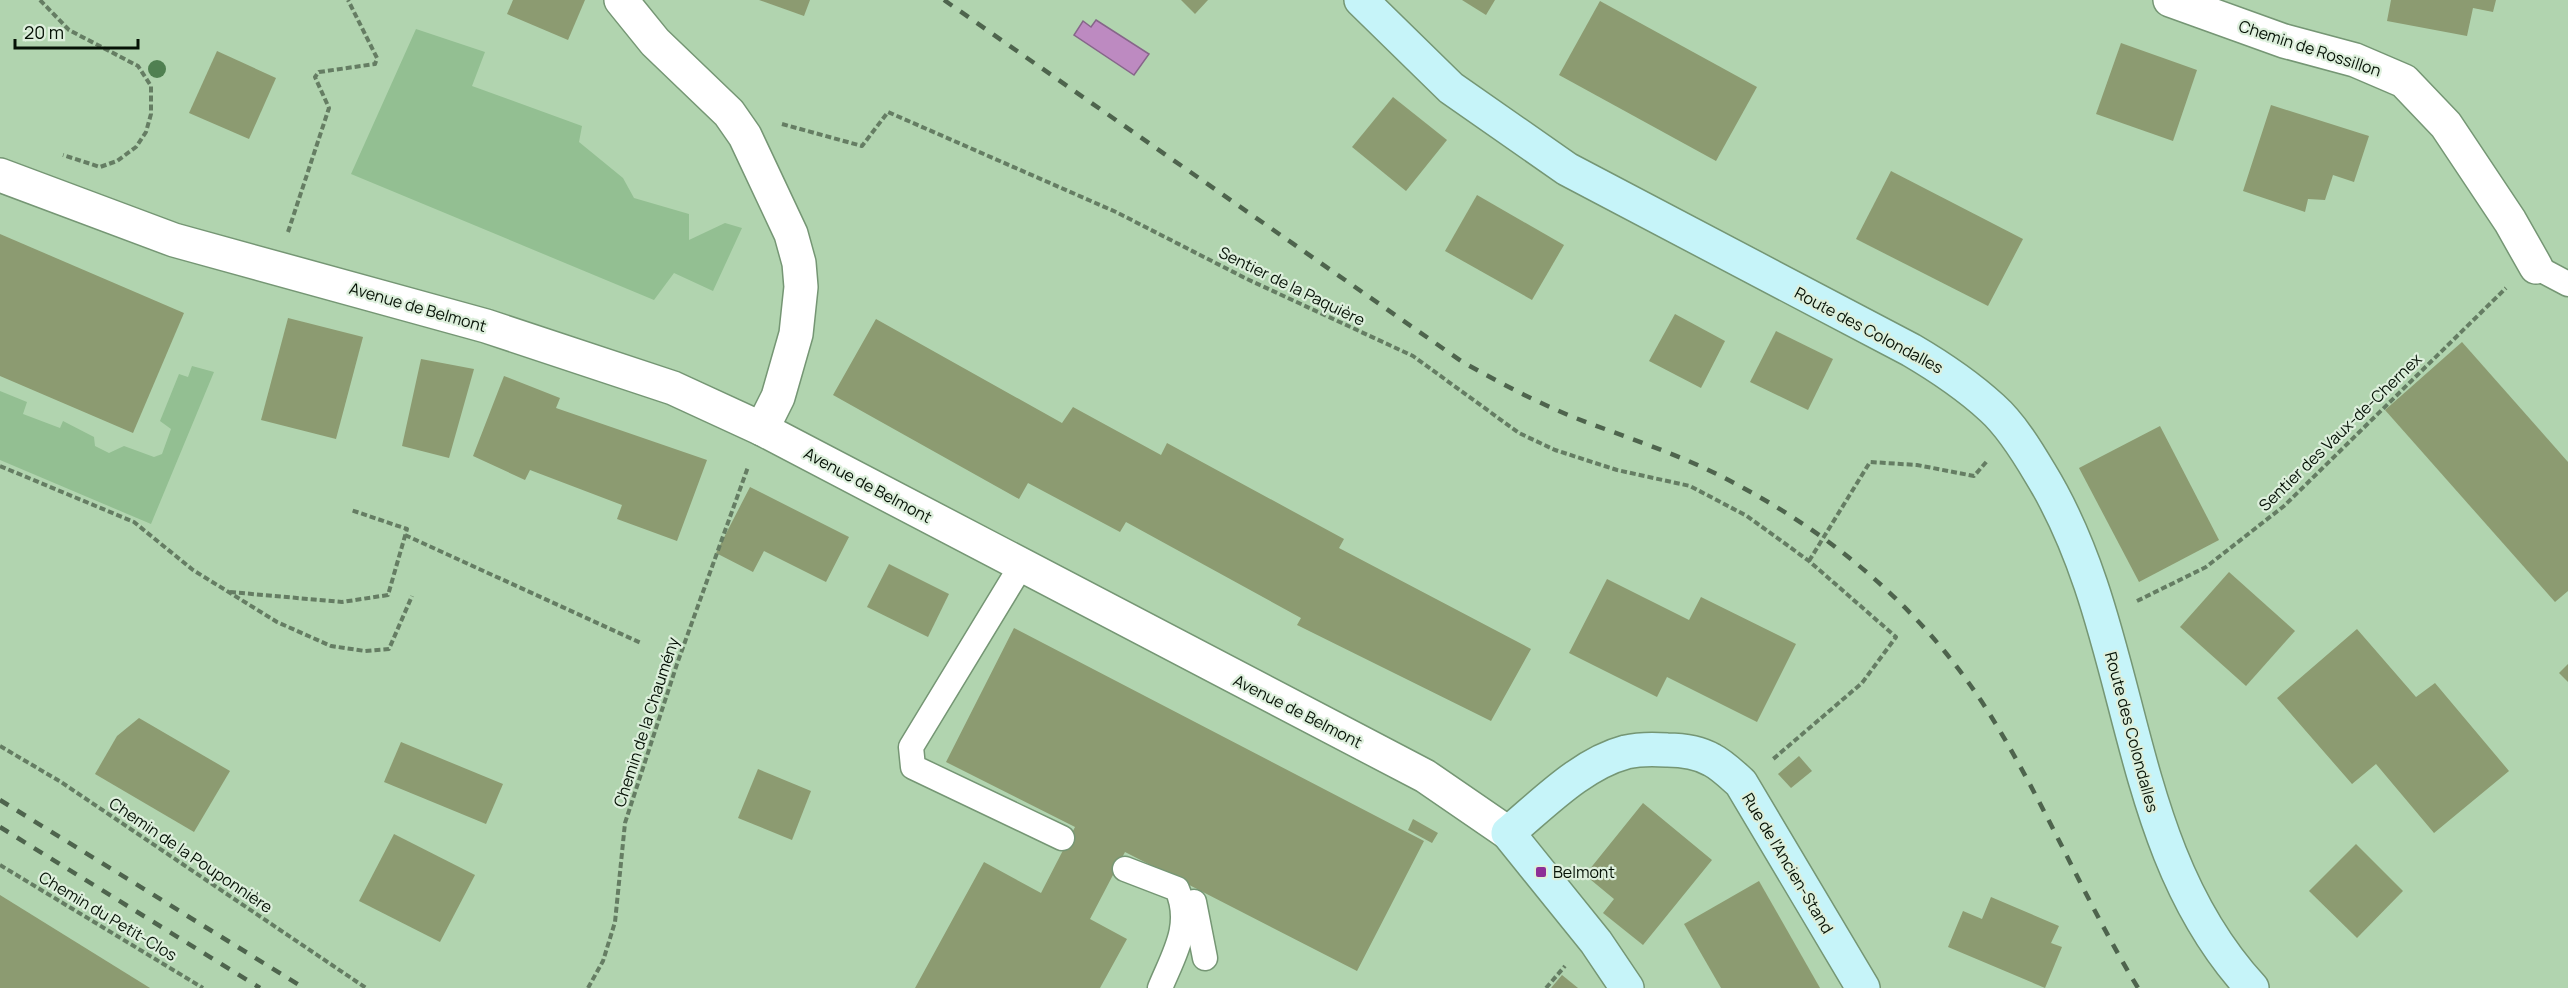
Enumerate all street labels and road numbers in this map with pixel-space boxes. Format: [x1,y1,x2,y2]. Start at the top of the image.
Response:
street label: Chemin de Rossillon [2236,15,2384,81]
street label: Sentier de la Paquière [1215,241,1369,331]
street label: Avenue de Belmont [347,277,489,337]
street label: Route des Colondalles [1791,281,1947,379]
street label: Sentier des Vaux-de-Chernex [2254,348,2427,516]
street label: Avenue de Belmont [800,442,936,528]
street label: Chemin de la Chaumény [608,634,684,810]
street label: Route des Colondalles [2100,649,2164,815]
street label: Avenue de Belmont [1230,669,1366,753]
street label: Rue de l'Ancien-Stand [1737,789,1839,937]
street label: Chemin de la Pouponnière [105,792,277,918]
street label: Chemin du Petit-Clos [35,866,181,966]

